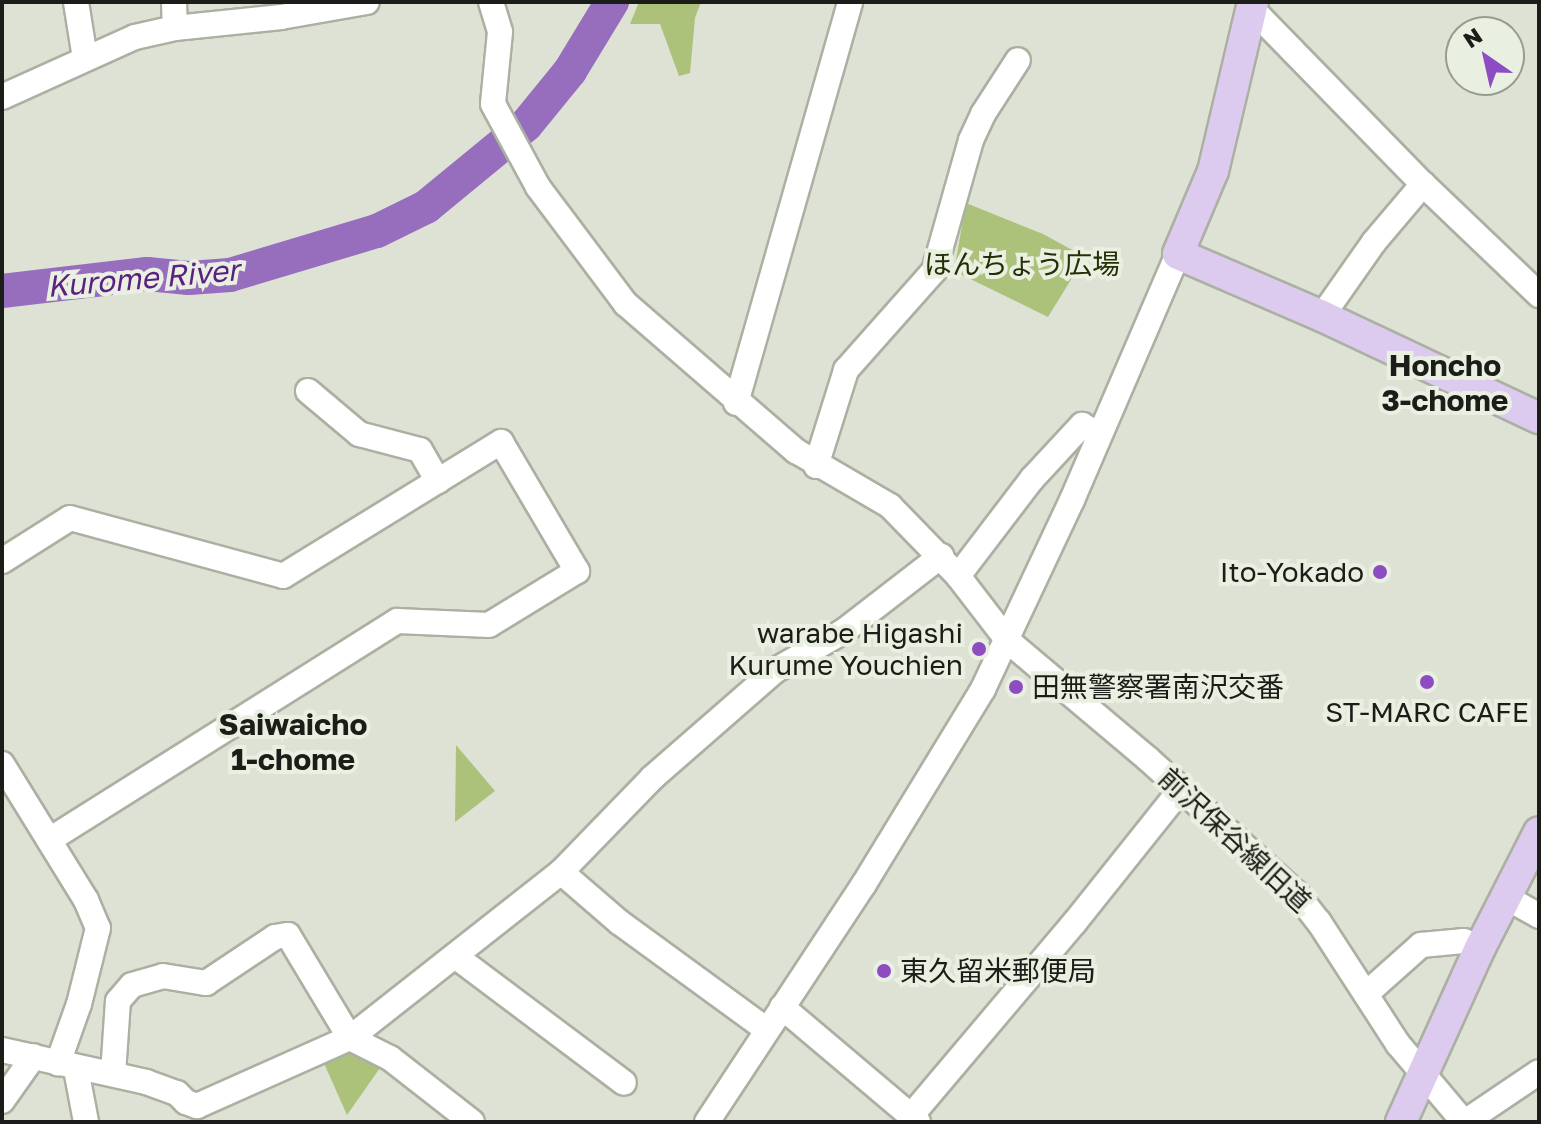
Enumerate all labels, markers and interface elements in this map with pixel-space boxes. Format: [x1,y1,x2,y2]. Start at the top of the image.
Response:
north arrow [1445,16,1525,96]
text: N [1458,21,1487,53]
park label: ほんちょう広場 [924,247,1120,281]
water label: Kurome River [45,252,241,304]
district label: Honcho 3-chome [1381,347,1509,418]
place label: Ito-Yokado [1220,555,1364,589]
marker: Ito-Yokado [1371,563,1389,581]
place label: warabe Higashi Kurume Youchien [729,616,963,682]
marker: warabe Higashi Kurume Youchien [970,640,988,658]
place label: 田無警察署南沢交番 [1032,670,1284,704]
marker: ST-MARC CAFE [1418,673,1436,691]
marker: 田無警察署南沢交番 [1007,678,1025,696]
place label: ST-MARC CAFE [1325,695,1529,729]
district label: Saiwaicho 1-chome [219,706,367,776]
street label: 前沢保谷線旧道 [1152,761,1318,919]
place label: 東久留米郵便局 [900,954,1096,988]
marker: 東久留米郵便局 [875,962,893,980]

